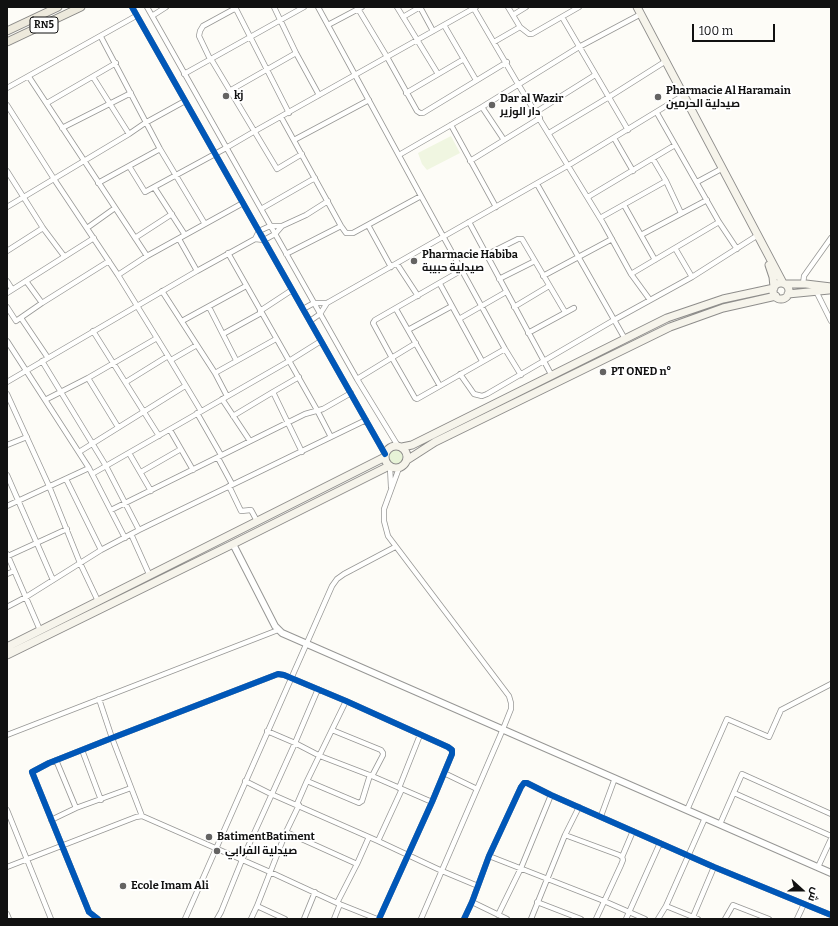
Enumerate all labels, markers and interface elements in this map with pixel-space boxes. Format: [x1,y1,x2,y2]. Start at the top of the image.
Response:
scale bar [694,16,777,42]
road number: RN5 [30,17,58,33]
text: 100 m [699,24,733,38]
place label: Pharmacie Al Haramain صيدلية الحرمين [666,84,791,110]
place label: kj [234,89,244,103]
marker: kj [221,91,231,101]
place label: Dar al Wazir دار الوزير [500,92,563,118]
marker: Pharmacie Al Haramain صيدلية الحرمين [653,92,663,102]
marker: Dar al Wazir دار الوزير [487,100,497,110]
place label: Pharmacie Habiba صيدلية حبيبة [422,248,518,274]
marker: Pharmacie Habiba صيدلية حبيبة [409,256,419,266]
place label: PT ONED n° [611,365,671,379]
marker: PT ONED n° [598,367,608,377]
place label: BatimentBatiment [217,830,315,844]
marker: BatimentBatiment [204,832,214,842]
place label: صيدلية الفرابي [225,844,297,858]
marker: صيدلية الفرابي [212,846,222,856]
north arrow [782,870,822,910]
place label: Ecole Imam Ali [131,879,209,893]
marker: Ecole Imam Ali [118,881,128,891]
text: ش [805,886,822,903]

